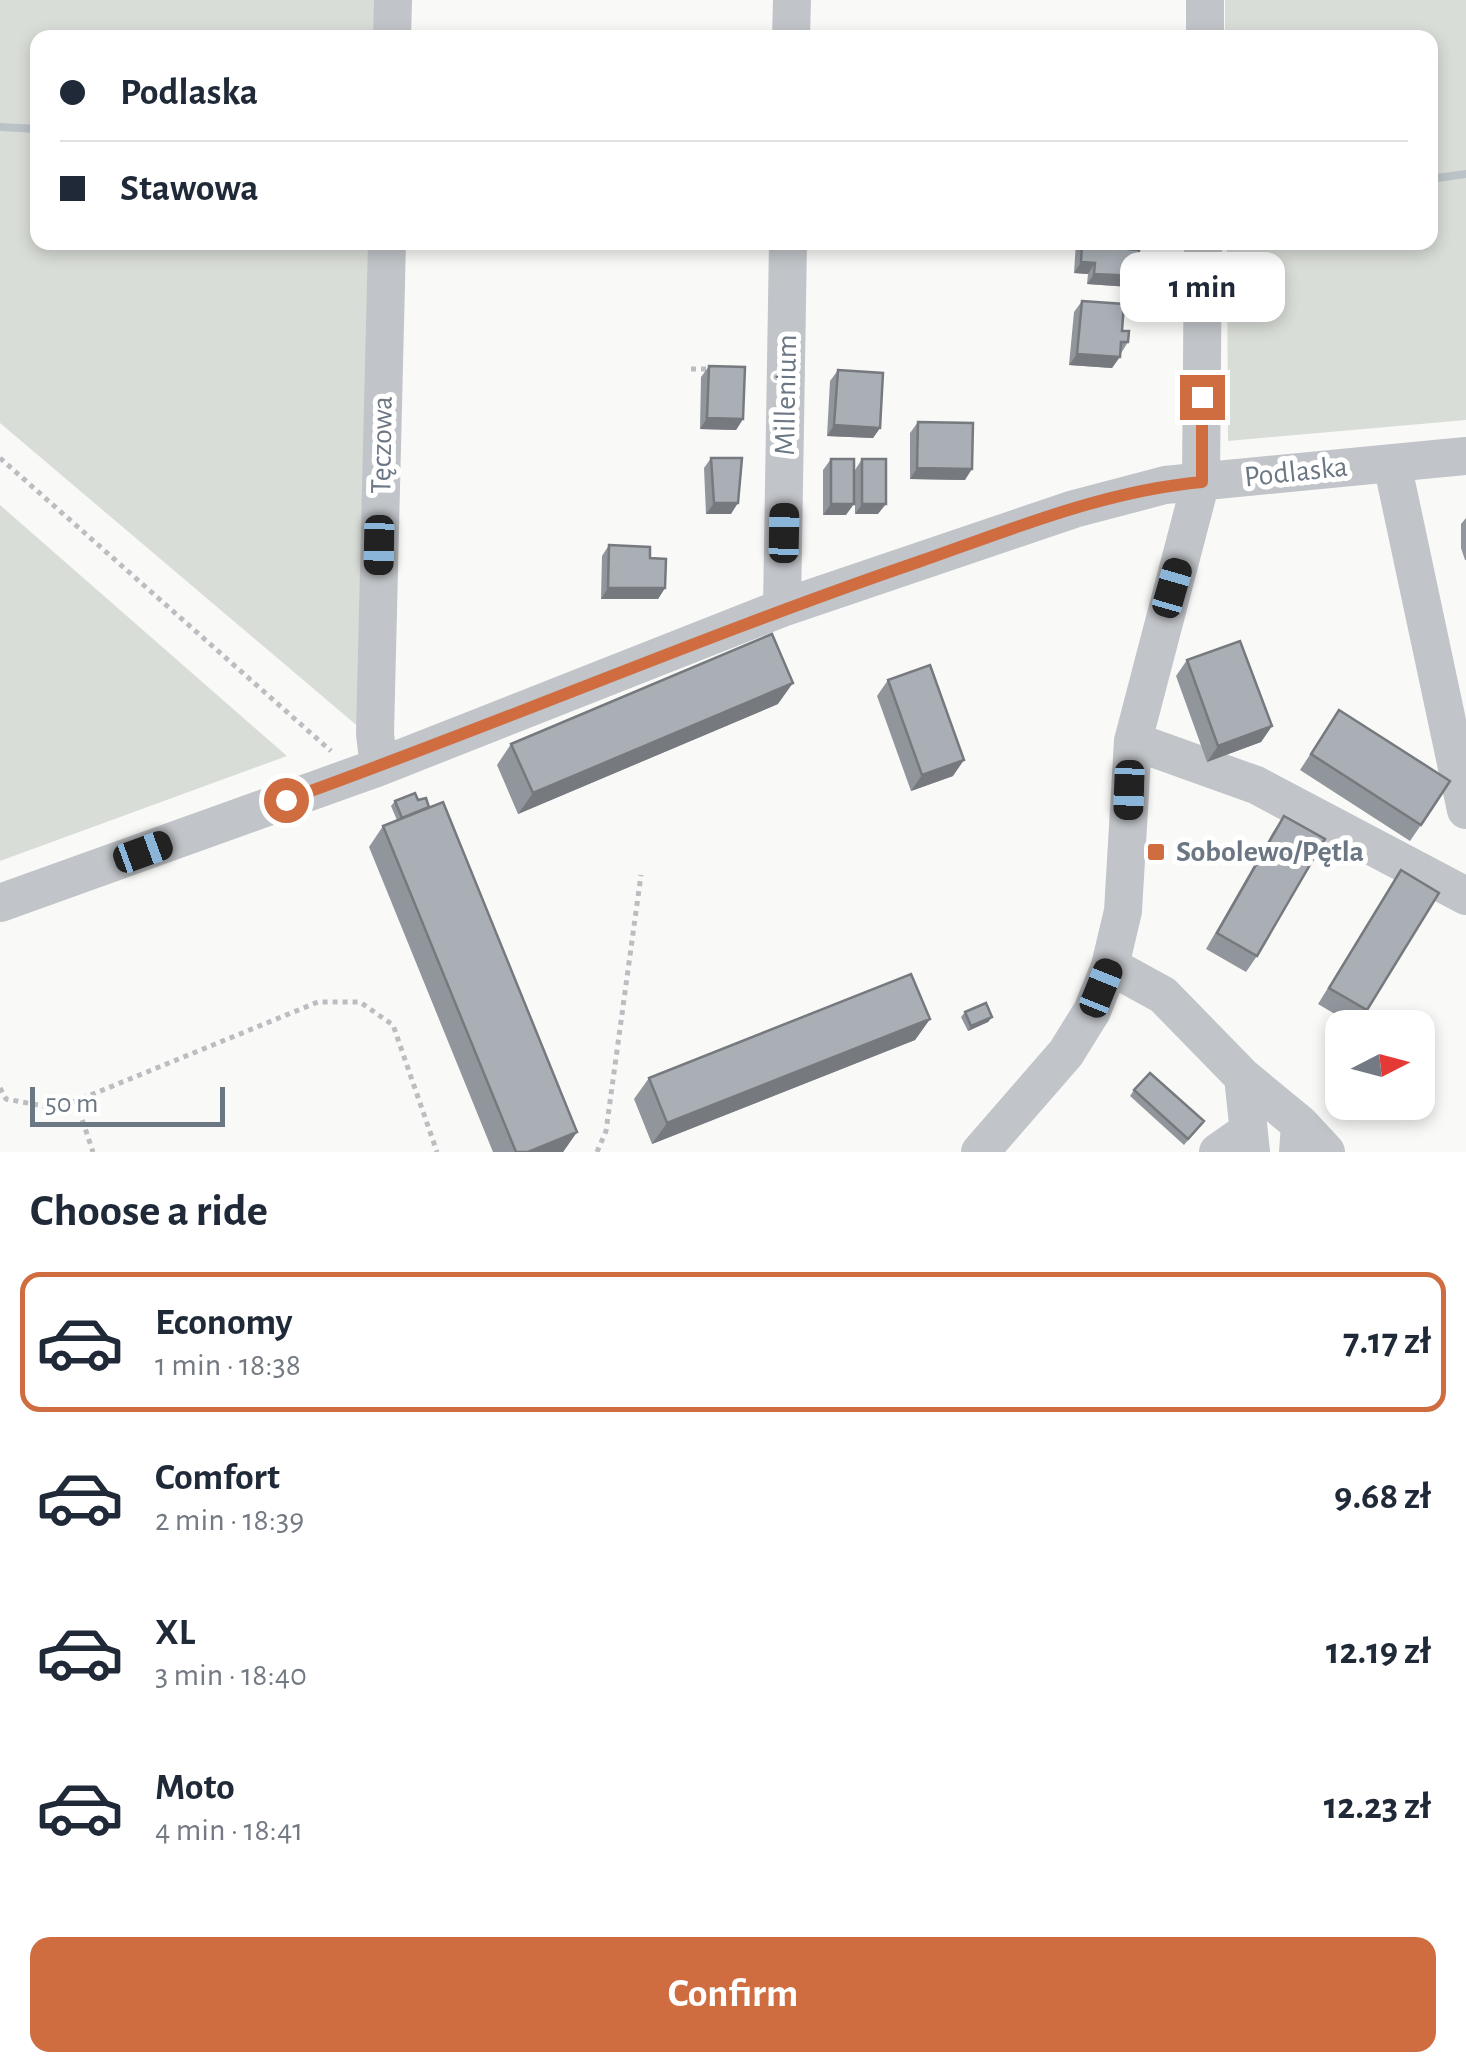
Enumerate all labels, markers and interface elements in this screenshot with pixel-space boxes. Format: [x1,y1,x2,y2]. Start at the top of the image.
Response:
text: Podlaska [120,74,258,112]
text: Stawowa [120,170,258,208]
callout: 1 min [1120,252,1284,322]
text: 1 min [1169,271,1236,303]
street label: Millenium [770,334,802,456]
route end [1180,375,1225,420]
street label: Tęczowa [366,396,398,494]
street label: Podlaska [1243,452,1349,492]
car [768,503,800,563]
car [363,515,395,575]
car [1149,555,1195,621]
car [1113,759,1145,821]
route start [264,778,309,823]
car [110,828,176,876]
place label: Sobolewo/Pętla [1176,837,1364,867]
marker: Sobolewo/Pętla [1145,841,1167,863]
car [1076,955,1126,1021]
north arrow [1325,1010,1435,1120]
map controls [1325,1010,1435,1120]
scale bar [30,1082,225,1126]
text: 50 m [45,1090,99,1118]
text: Choose a ride [30,1189,268,1234]
icon: car [35,1297,125,1387]
text: Economy [155,1304,293,1342]
text: 7.17 zł [1343,1323,1431,1361]
text: 1 min · 18:38 [155,1349,301,1381]
icon: car [35,1452,125,1542]
text: Comfort [155,1459,280,1497]
text: 9.68 zł [1334,1478,1431,1516]
text: 2 min · 18:39 [155,1504,304,1536]
icon: car [35,1607,125,1697]
text: XL [155,1614,195,1652]
text: 12.19 zł [1326,1633,1431,1671]
text: 3 min · 18:40 [155,1659,307,1691]
icon: car [35,1762,125,1852]
text: Moto [155,1769,235,1807]
text: 12.23 zł [1324,1788,1431,1826]
text: 4 min · 18:41 [155,1814,303,1846]
button: Confirm [30,1937,1436,2052]

